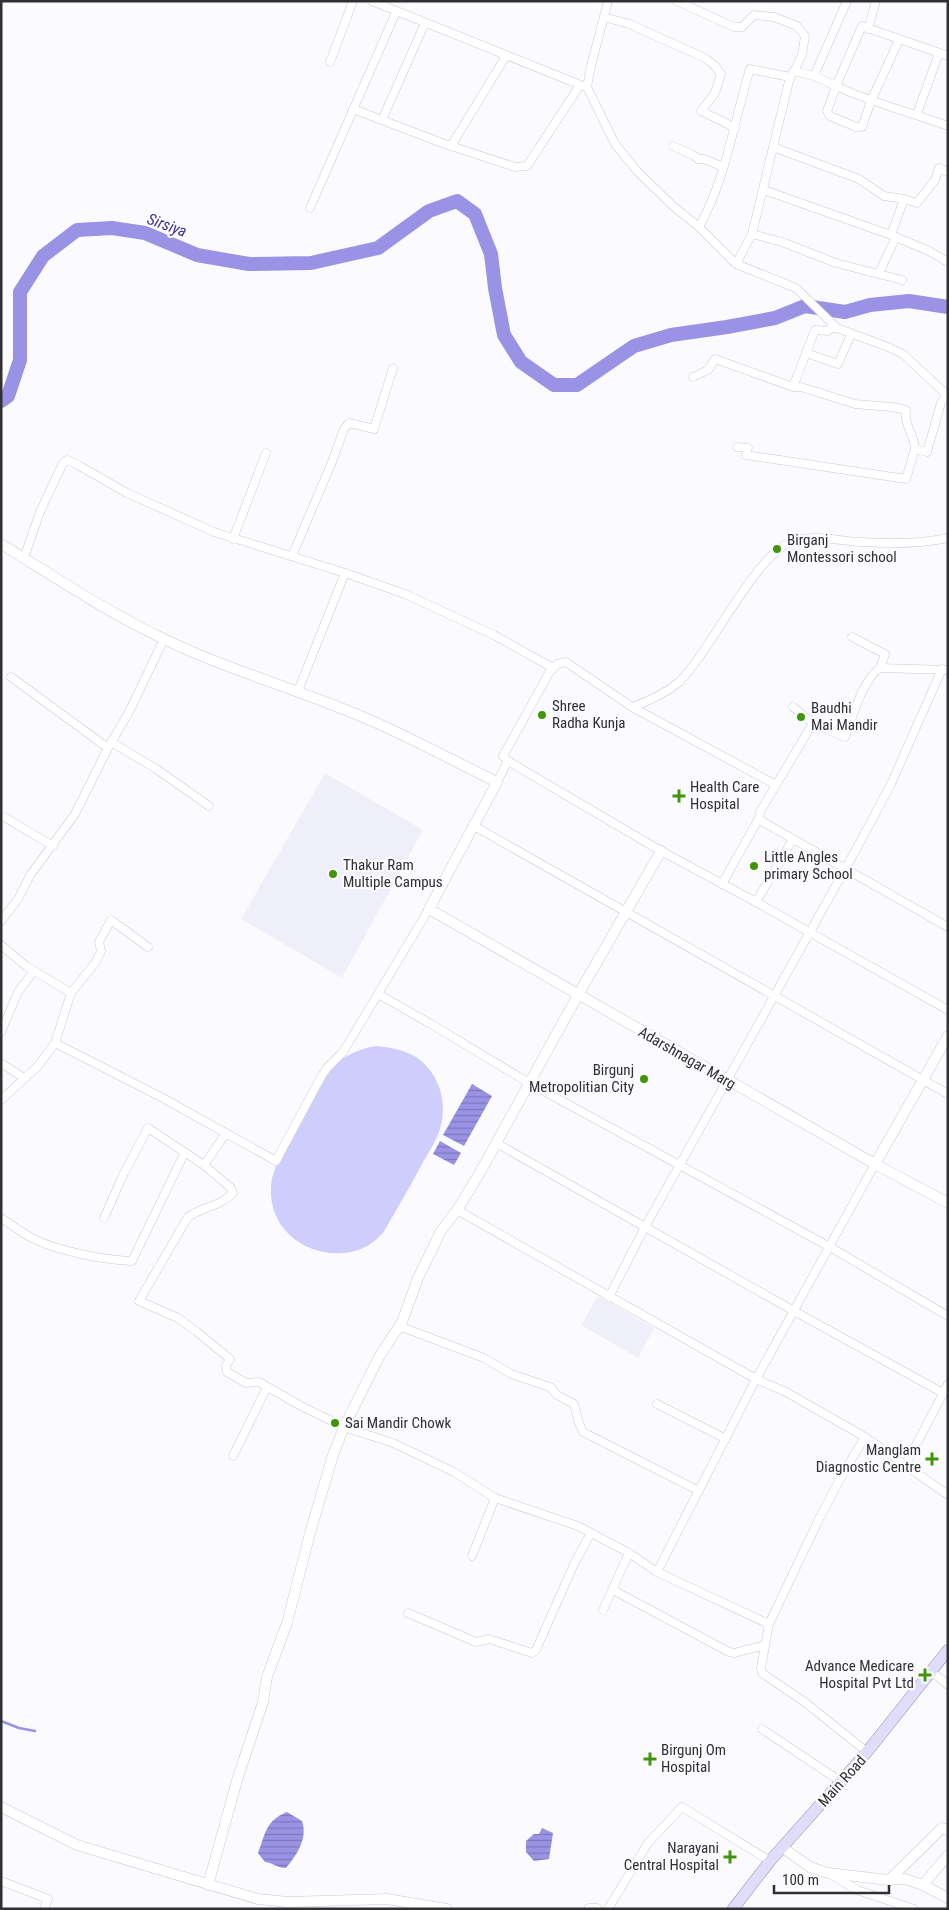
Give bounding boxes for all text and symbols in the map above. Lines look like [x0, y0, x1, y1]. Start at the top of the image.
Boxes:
water label: Sirsiya [145, 209, 189, 241]
place label: Birganj Montessori school [787, 531, 897, 566]
marker: Birganj Montessori school [771, 543, 783, 555]
place label: Shree Radha Kunja [552, 697, 626, 732]
place label: Baudhi Mai Mandir [811, 699, 878, 734]
marker: Shree Radha Kunja [536, 709, 548, 721]
marker: Baudhi Mai Mandir [795, 711, 807, 723]
place label: Health Care Hospital [690, 778, 759, 813]
marker: Health Care Hospital [672, 789, 686, 803]
place label: Little Angles primary School [764, 848, 853, 883]
place label: Thakur Ram Multiple Campus [343, 856, 443, 891]
marker: Little Angles primary School [748, 860, 760, 872]
marker: Thakur Ram Multiple Campus [327, 868, 339, 880]
street label: Adarshnagar Marg [635, 1023, 739, 1093]
place label: Birgunj Metropolitian City [529, 1061, 634, 1096]
marker: Birgunj Metropolitian City [638, 1073, 650, 1085]
place label: Sai Mandir Chowk [345, 1414, 452, 1432]
marker: Sai Mandir Chowk [329, 1417, 341, 1429]
place label: Manglam Diagnostic Centre [816, 1441, 921, 1476]
marker: Manglam Diagnostic Centre [925, 1452, 939, 1466]
place label: Advance Medicare Hospital Pvt Ltd [805, 1657, 914, 1692]
marker: Advance Medicare Hospital Pvt Ltd [918, 1668, 932, 1682]
place label: Birgunj Om Hospital [661, 1741, 726, 1776]
marker: Birgunj Om Hospital [643, 1752, 657, 1766]
street label: Main Road [814, 1752, 870, 1810]
place label: Narayani Central Hospital [624, 1839, 719, 1874]
marker: Narayani Central Hospital [723, 1850, 737, 1864]
scale bar [774, 1862, 889, 1894]
text: 100 m [782, 1871, 819, 1889]

